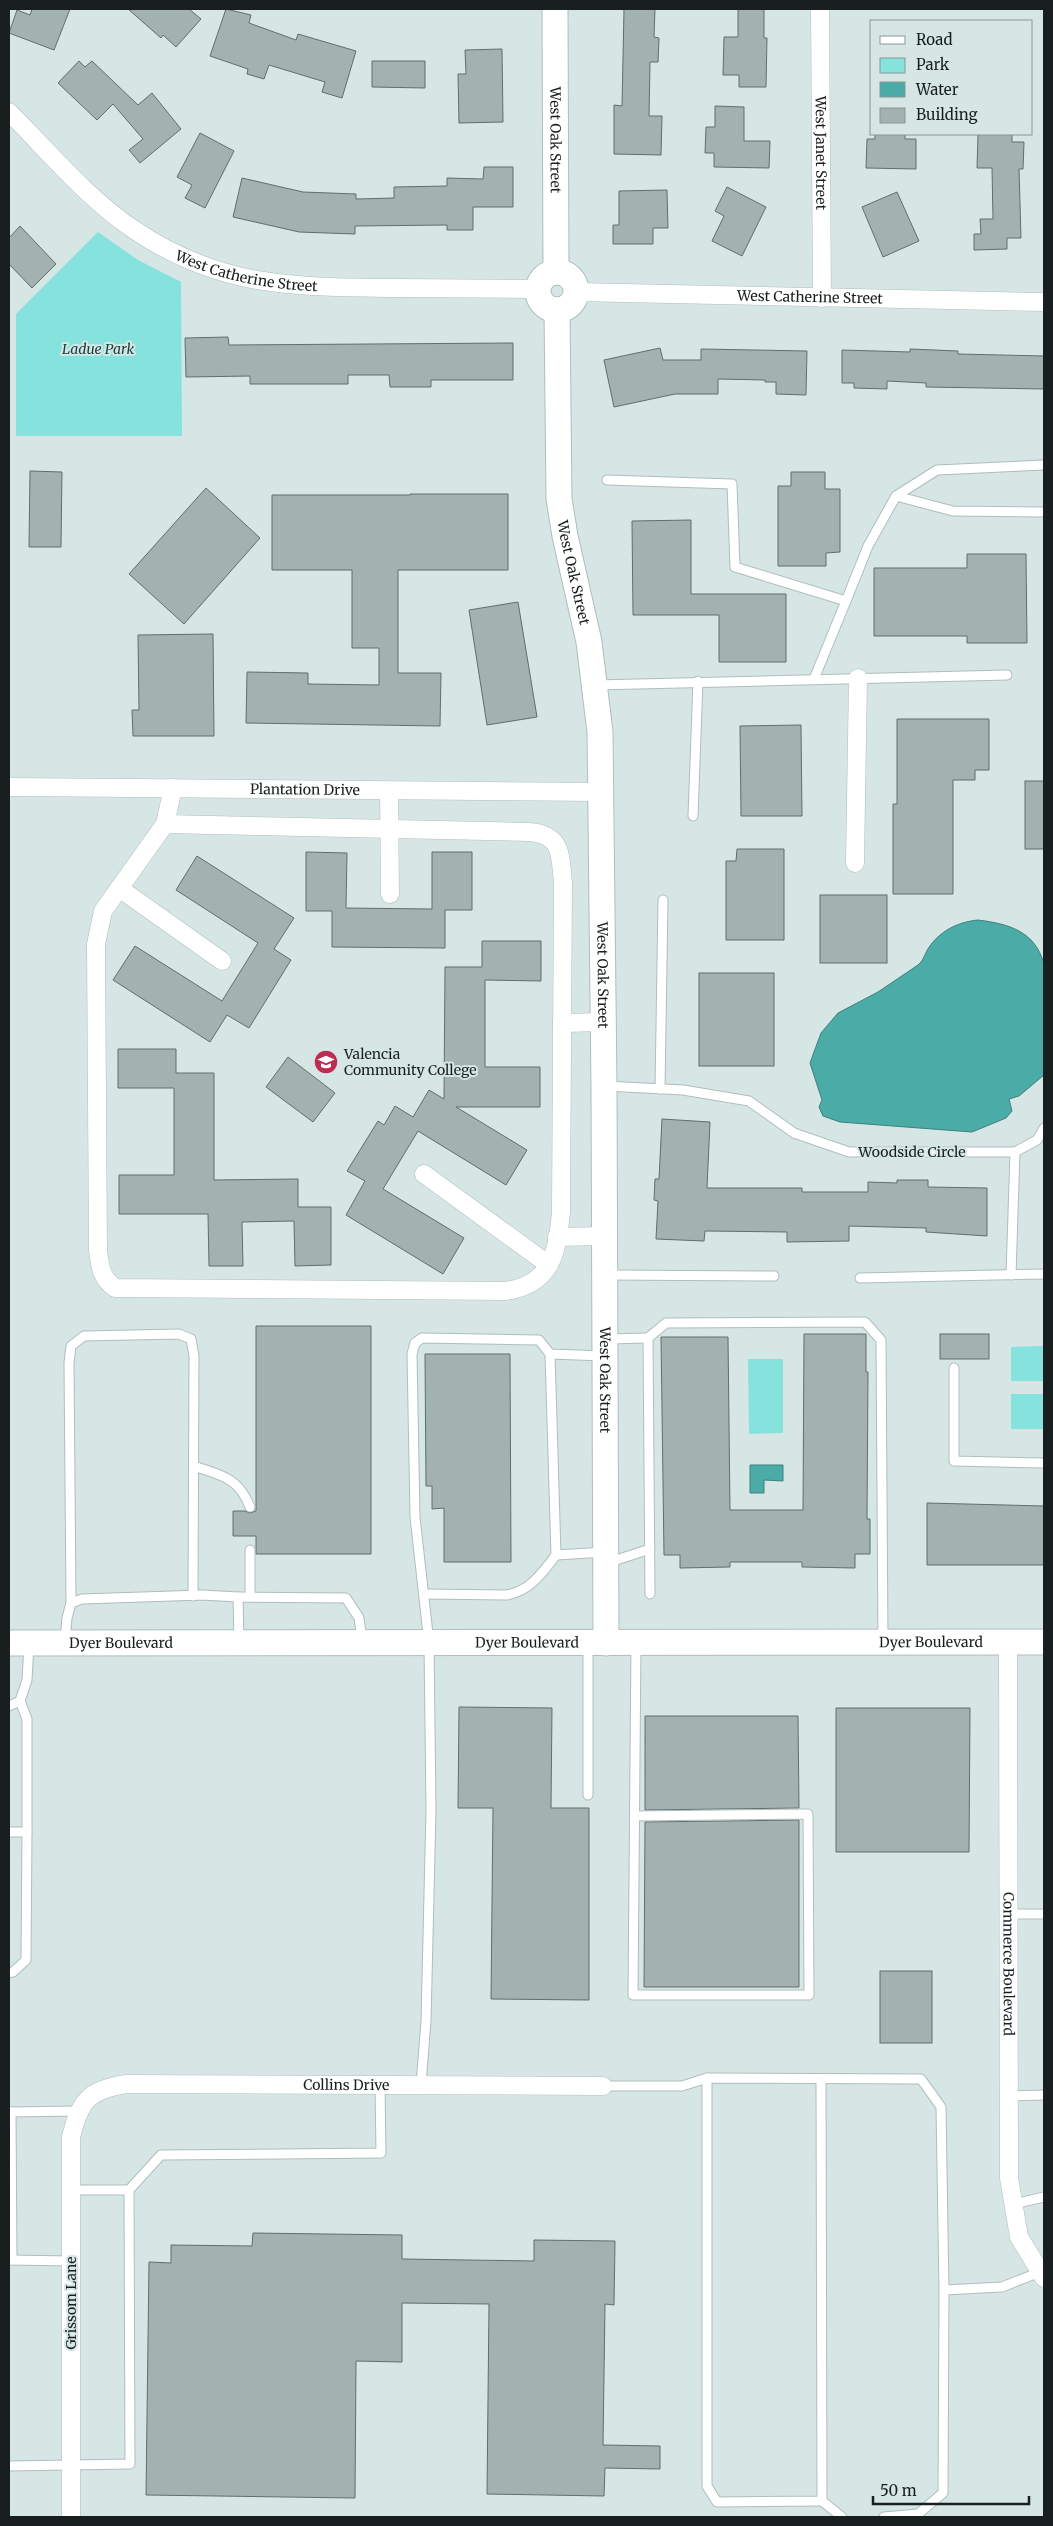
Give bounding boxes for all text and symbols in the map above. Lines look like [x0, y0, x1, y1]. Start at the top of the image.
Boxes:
legend [870, 20, 1033, 135]
text: Road [916, 30, 952, 49]
text: Park [916, 55, 950, 74]
text: Water [915, 80, 959, 99]
street label: West Oak Street [546, 86, 565, 194]
street label: West Janet Street [812, 95, 830, 211]
text: Building [916, 105, 978, 124]
street label: West Catherine Street [172, 246, 319, 295]
street label: West Catherine Street [736, 286, 884, 308]
park label: Ladue Park [62, 340, 134, 358]
street label: West Oak Street [553, 518, 594, 627]
street label: Plantation Drive [250, 780, 360, 799]
street label: West Oak Street [593, 921, 612, 1029]
place label: Valencia Community College [343, 1045, 477, 1079]
school or university icon: Valencia Community College [313, 1049, 339, 1075]
street label: Woodside Circle [857, 1143, 966, 1161]
street label: West Oak Street [596, 1326, 614, 1434]
street label: Dyer Boulevard [475, 1633, 579, 1652]
street label: Dyer Boulevard [879, 1633, 983, 1651]
street label: Dyer Boulevard [69, 1634, 173, 1652]
street label: Commerce Boulevard [999, 1892, 1018, 2037]
street label: Collins Drive [303, 2076, 389, 2094]
street label: Grissom Lane [62, 2256, 80, 2350]
scale bar [873, 2474, 1029, 2506]
text: 50 m [880, 2481, 917, 2500]

